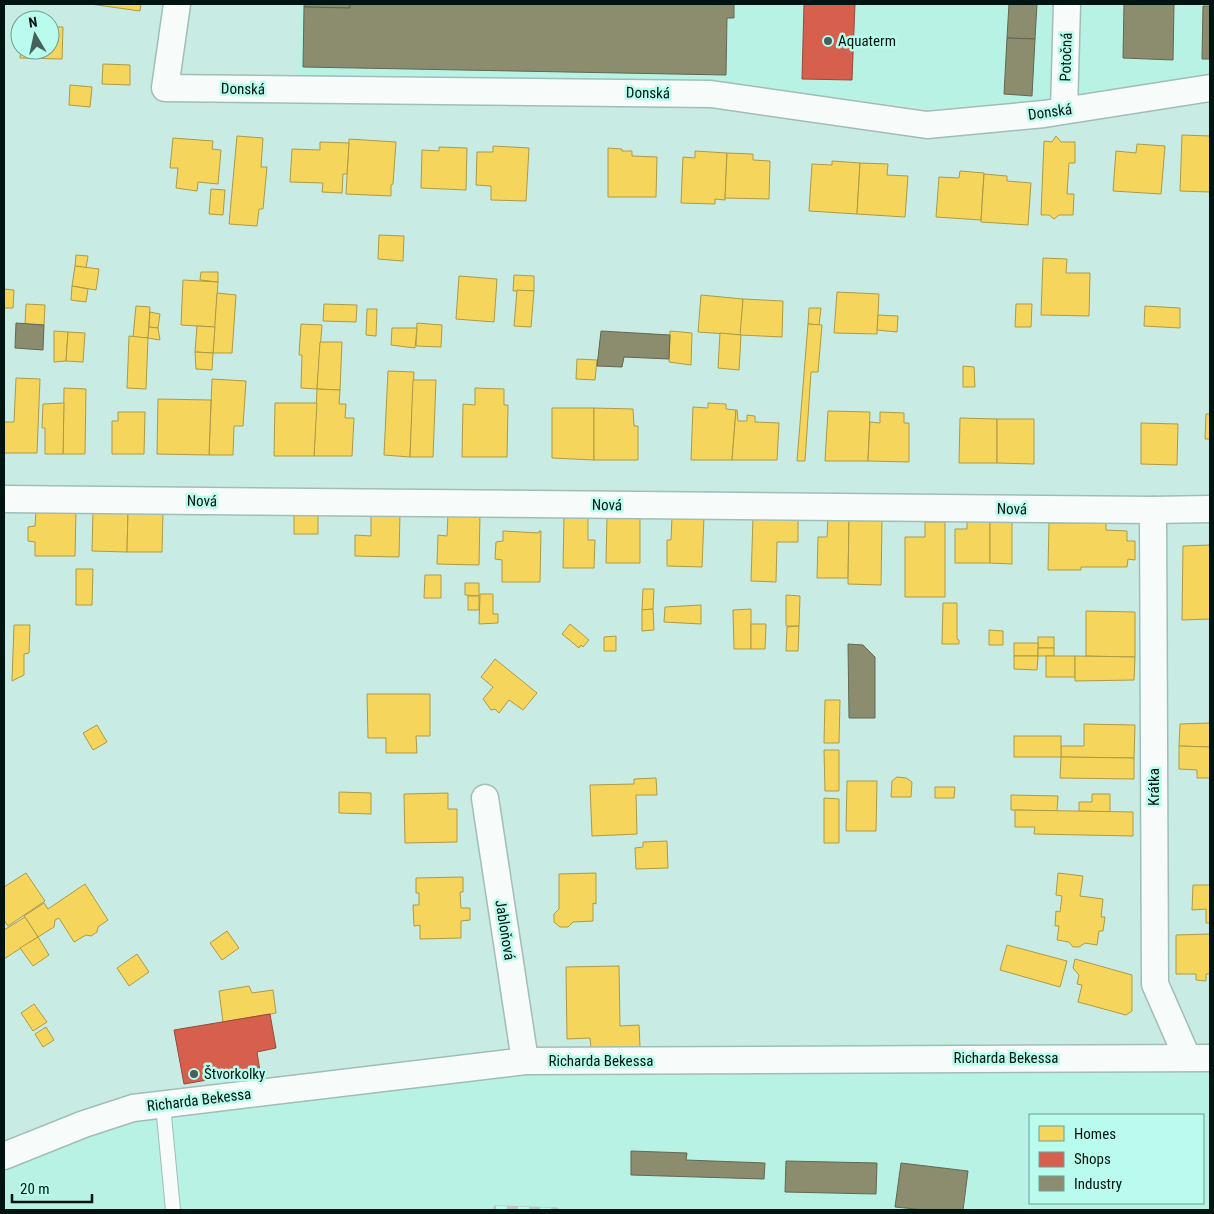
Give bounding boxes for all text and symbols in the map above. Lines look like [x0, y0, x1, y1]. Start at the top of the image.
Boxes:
north arrow [10, 10, 60, 60]
text: N [27, 14, 38, 31]
place label: Aquaterm [838, 32, 896, 50]
street label: Potočná [1056, 32, 1076, 82]
marker: Aquaterm [822, 35, 834, 47]
street label: Donská [221, 80, 265, 98]
street label: Donská [626, 84, 670, 102]
street label: Donská [1027, 100, 1073, 124]
street label: Nová [187, 492, 217, 510]
street label: Nová [592, 496, 622, 514]
street label: Nová [997, 500, 1027, 518]
street label: Krátka [1145, 768, 1163, 806]
street label: Jabloňová [491, 898, 519, 962]
street label: Richarda Bekessa [954, 1049, 1059, 1067]
street label: Richarda Bekessa [549, 1052, 654, 1070]
place label: Štvorkolky [204, 1065, 265, 1083]
marker: Štvorkolky [188, 1068, 200, 1080]
street label: Richarda Bekessa [146, 1085, 252, 1115]
legend [1029, 1114, 1204, 1204]
text: Homes [1074, 1125, 1116, 1143]
text: Shops [1074, 1150, 1111, 1168]
scale bar [12, 1172, 92, 1204]
text: Industry [1074, 1175, 1122, 1193]
text: 20 m [20, 1180, 50, 1198]

